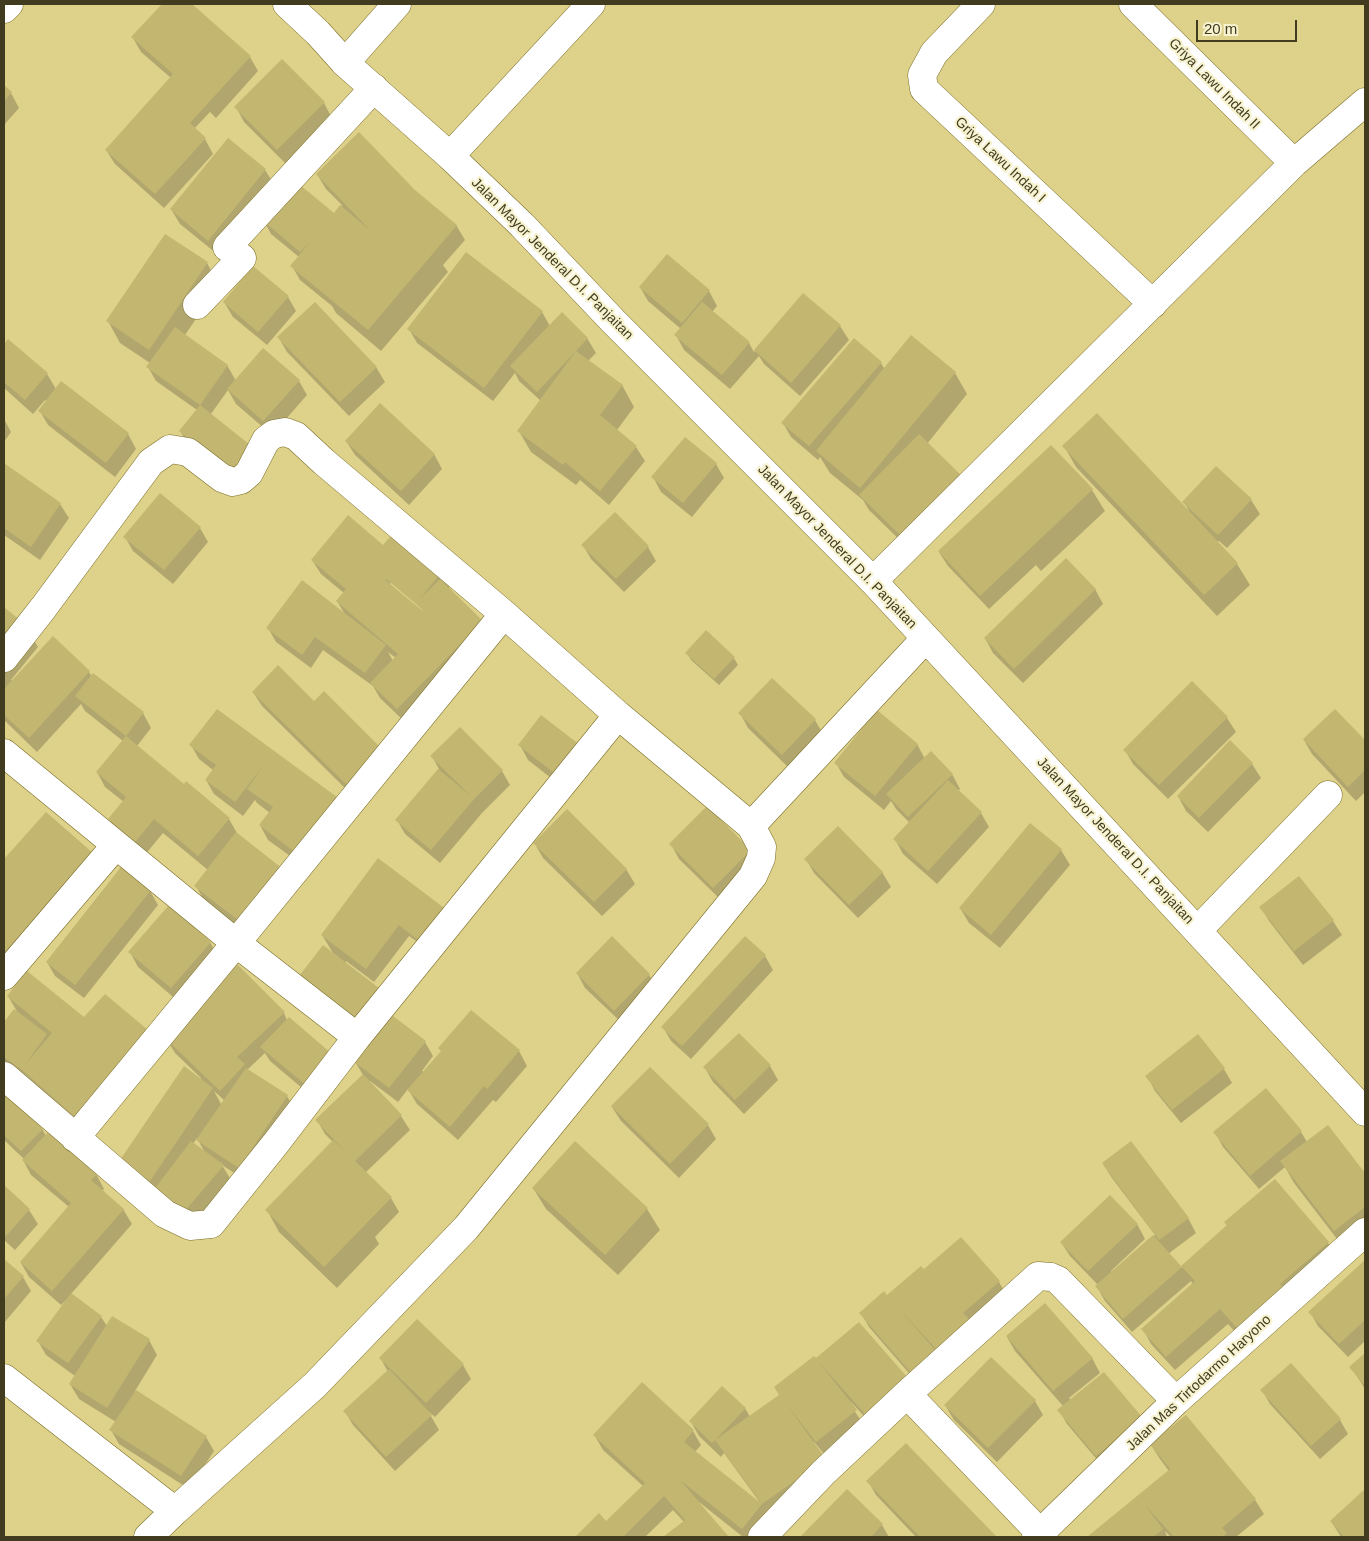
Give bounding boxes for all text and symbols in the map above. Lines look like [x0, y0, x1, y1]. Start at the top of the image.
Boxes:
scale bar [1199, 10, 1300, 42]
text: 20 m [1204, 20, 1237, 37]
street label: Griya Lawu Indah II [1165, 35, 1263, 133]
street label: Griya Lawu Indah I [951, 114, 1049, 206]
street label: Jalan Mayor Jenderal D.I. Panjaitan [468, 175, 636, 343]
street label: Jalan Mayor Jenderal D.I. Panjaitan [754, 461, 920, 633]
street label: Jalan Mayor Jenderal D.I. Panjaitan [1033, 754, 1197, 928]
street label: Jalan Mas Tirtodarmo Haryono [1123, 1311, 1275, 1455]

